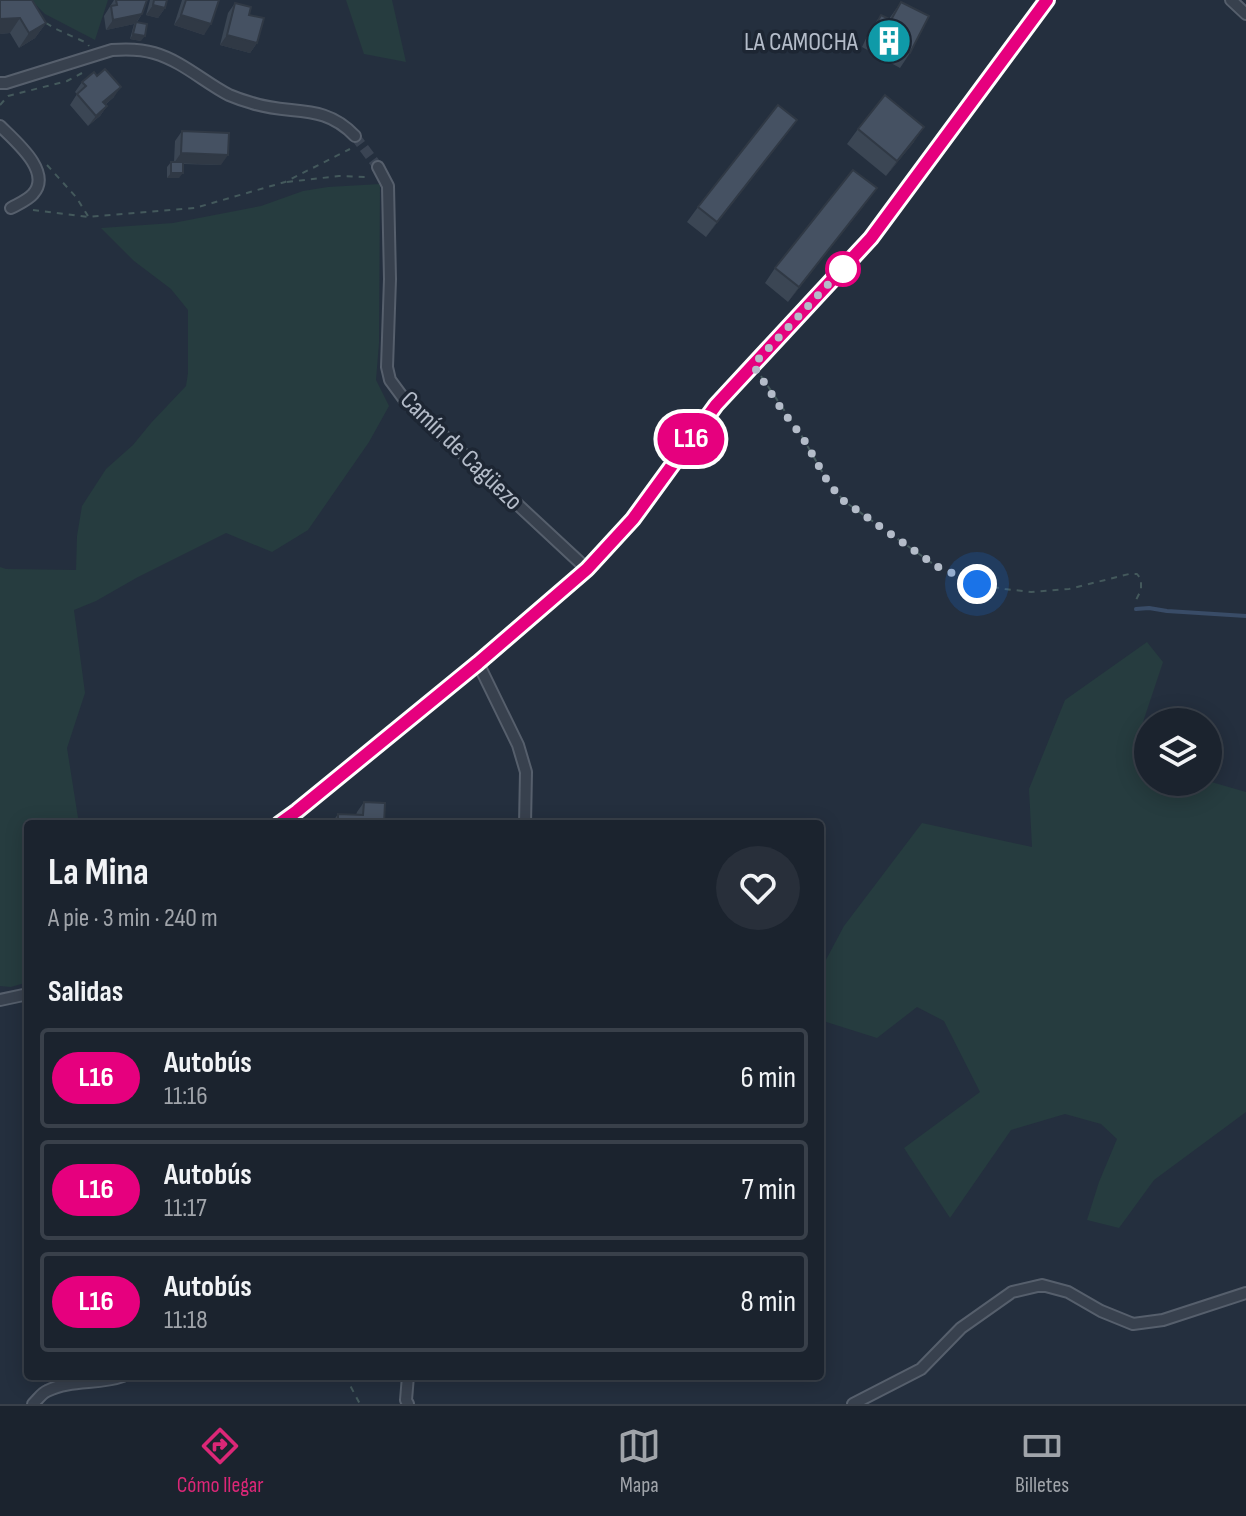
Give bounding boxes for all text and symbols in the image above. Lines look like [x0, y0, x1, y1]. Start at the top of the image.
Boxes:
building icon: LA CAMOCHA [865, 17, 913, 65]
place label: LA CAMOCHA [744, 27, 859, 58]
unlabelled marker [826, 252, 860, 286]
street label: Camín de Cagüezo [393, 385, 529, 517]
line badge: L16 [645, 413, 737, 465]
text: L16 [673, 422, 709, 455]
your location [957, 564, 997, 604]
map controls [1134, 708, 1222, 796]
button: layers [1134, 708, 1222, 796]
button: heart [716, 846, 800, 930]
text: La Mina [48, 850, 149, 895]
text: A pie · 3 min · 240 m [48, 903, 218, 934]
text: Salidas [48, 974, 123, 1010]
text: Autobús [164, 1045, 252, 1081]
text: 6 min [740, 1060, 796, 1096]
text: L16 [78, 1061, 114, 1094]
text: 11:16 [164, 1081, 208, 1112]
text: Autobús [164, 1157, 252, 1193]
text: 7 min [742, 1172, 796, 1208]
text: L16 [78, 1173, 114, 1206]
text: 11:17 [164, 1193, 207, 1224]
text: Autobús [164, 1269, 252, 1305]
text: 8 min [740, 1284, 796, 1320]
text: L16 [78, 1285, 114, 1318]
text: 11:18 [164, 1305, 208, 1336]
tab: Cómo llegar [177, 1424, 264, 1499]
tab: Mapa [617, 1424, 661, 1499]
tab: Billetes [1015, 1424, 1069, 1499]

